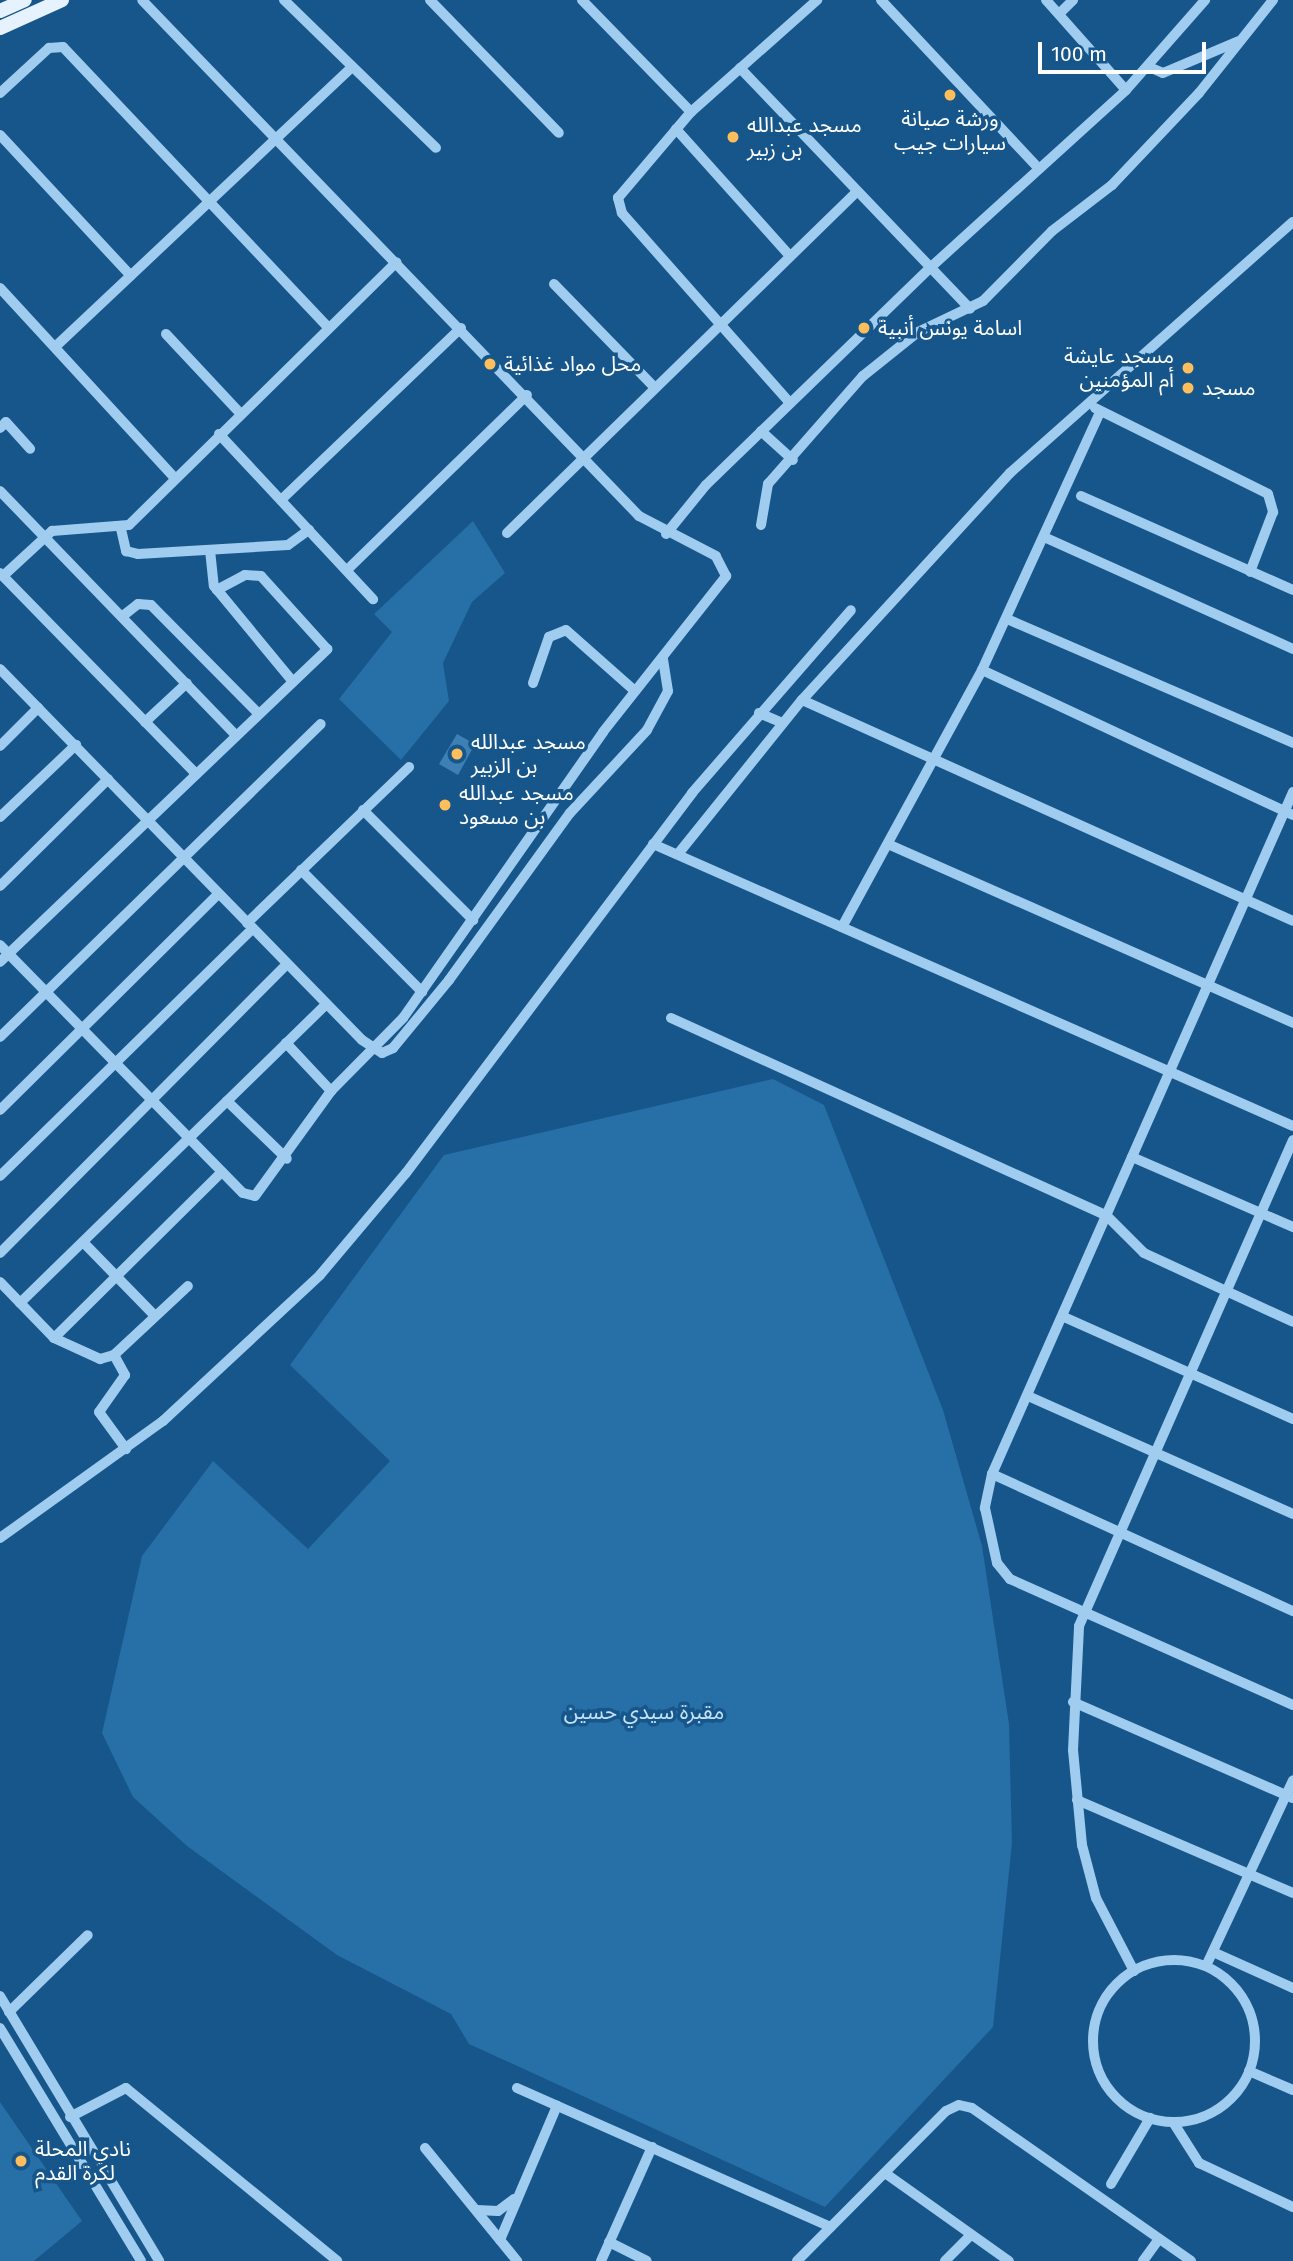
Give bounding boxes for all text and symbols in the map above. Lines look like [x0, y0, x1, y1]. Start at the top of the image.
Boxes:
scale bar [1041, 28, 1209, 72]
text: 100 m [1051, 41, 1107, 67]
marker: ورشة صيانة سيارات جيب [942, 87, 958, 103]
place label: ورشة صيانة سيارات جيب [894, 106, 1006, 156]
place label: مسجد عبدالله بن زبير [747, 112, 862, 162]
marker: مسجد عبدالله بن زبير [725, 129, 741, 145]
place label: اسامة يونس أنبية [878, 315, 1022, 341]
marker: اسامة يونس أنبية [856, 320, 872, 336]
place label: مسجد عايشة أم المؤمنين [1064, 343, 1174, 393]
place label: محل مواد غذائية [504, 351, 641, 377]
marker: محل مواد غذائية [482, 356, 498, 372]
marker: مسجد عايشة أم المؤمنين [1180, 360, 1196, 376]
place label: مسجد [1202, 375, 1255, 401]
marker: مسجد [1180, 380, 1196, 396]
place label: مسجد عبدالله بن الزبير [471, 729, 586, 779]
marker: مسجد عبدالله بن الزبير [449, 746, 465, 762]
place label: مسجد عبدالله بن مسعود [459, 780, 574, 830]
marker: مسجد عبدالله بن مسعود [437, 797, 453, 813]
park label: مقبرة سيدي حسين [564, 1699, 724, 1725]
place label: نادي المحلة لكرة القدم [35, 2136, 131, 2186]
marker: نادي المحلة لكرة القدم [13, 2153, 29, 2169]

